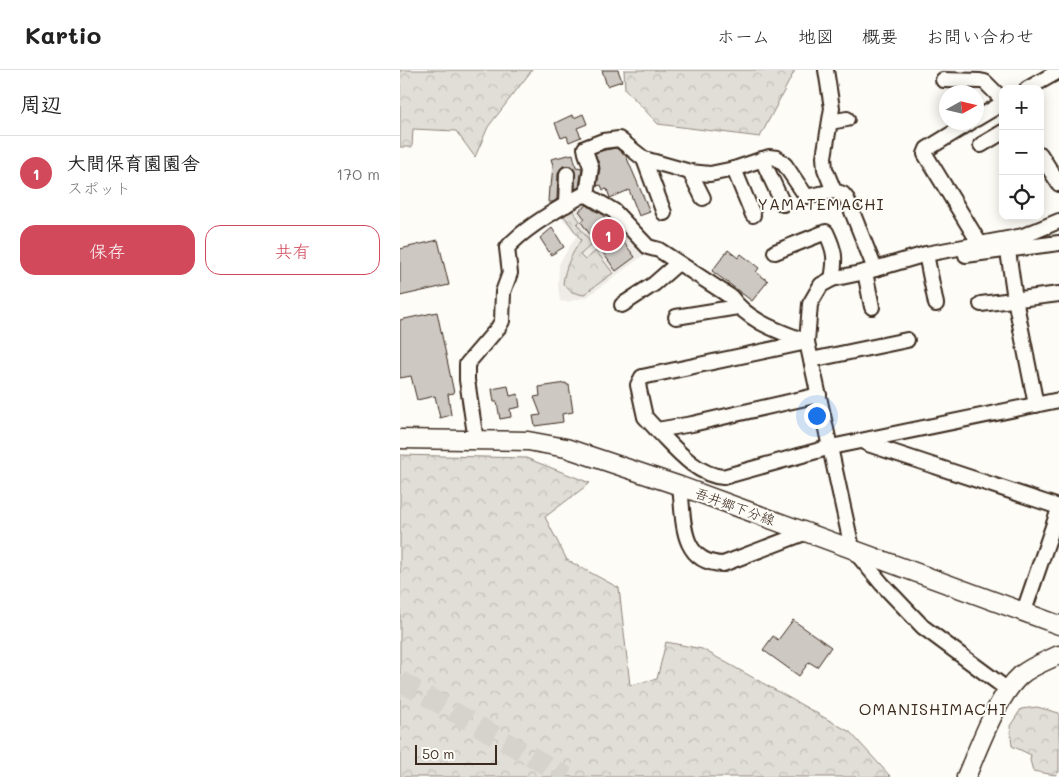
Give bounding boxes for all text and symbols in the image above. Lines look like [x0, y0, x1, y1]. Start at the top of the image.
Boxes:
text: Kartio [25, 19, 101, 50]
text: ホーム [717, 24, 770, 48]
text: 地図 [798, 24, 834, 48]
text: 概要 [862, 24, 898, 48]
text: お問い合わせ [926, 24, 1034, 48]
north arrow [939, 85, 984, 130]
map controls [999, 85, 1044, 220]
button: + [999, 85, 1044, 130]
text: 周辺 [20, 90, 62, 117]
button: − [999, 130, 1044, 175]
text: 大間保育園園舎 [67, 150, 200, 175]
text: 1 [32, 163, 40, 184]
text: 170 m [336, 163, 380, 184]
button: locate [999, 175, 1044, 220]
text: スポット [67, 177, 131, 198]
district label: YAMATEMACHI [757, 193, 885, 214]
pin: 1 [592, 216, 624, 254]
button: 保存 [20, 225, 195, 275]
button: 共有 [205, 225, 380, 275]
your location [804, 403, 830, 429]
street label: 吾井郷下分線 [692, 483, 778, 529]
district label: OMANISHIMACHI [859, 698, 1007, 719]
scale bar [415, 742, 498, 765]
text: 50 m [422, 744, 454, 763]

